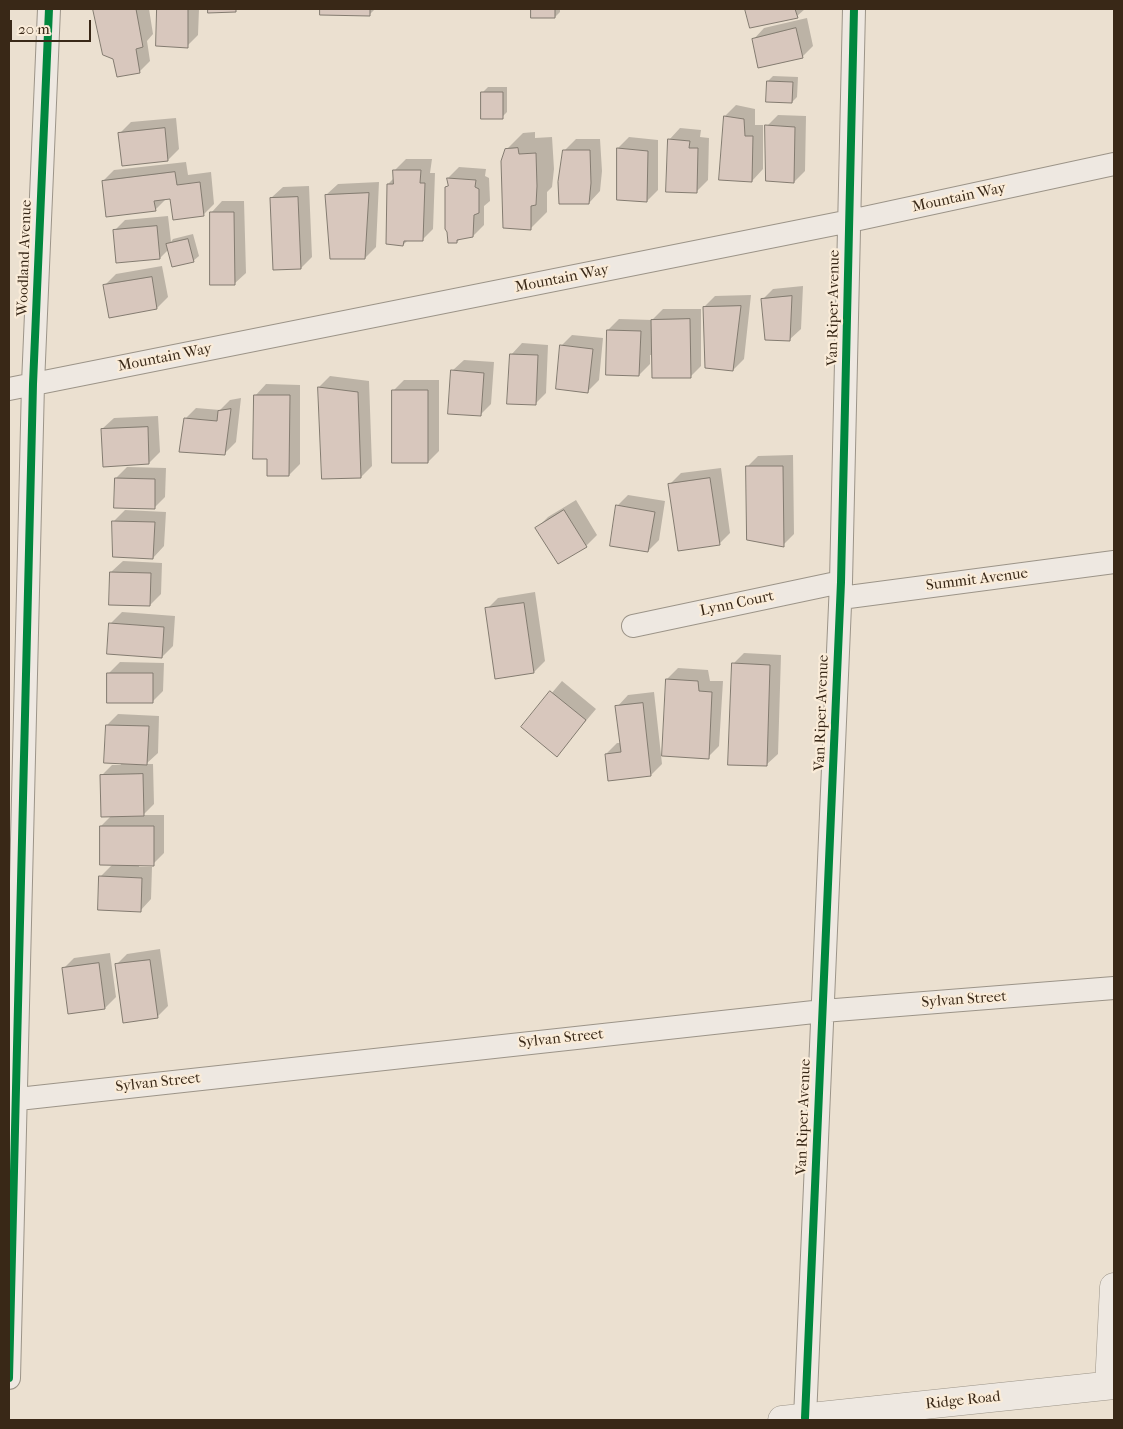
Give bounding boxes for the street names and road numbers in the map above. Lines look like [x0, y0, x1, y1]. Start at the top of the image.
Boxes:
street label: Mountain Way [911, 179, 1007, 217]
street label: Woodland Avenue [14, 199, 36, 317]
street label: Van Riper Avenue [824, 250, 844, 366]
street label: Mountain Way [514, 261, 610, 297]
street label: Mountain Way [117, 340, 213, 376]
street label: Summit Avenue [925, 565, 1029, 595]
street label: Lynn Court [698, 587, 776, 621]
street label: Van Riper Avenue [811, 654, 833, 772]
street label: Sylvan Street [921, 988, 1007, 1012]
street label: Sylvan Street [518, 1026, 604, 1052]
street label: Van Riper Avenue [793, 1058, 815, 1176]
street label: Sylvan Street [115, 1070, 201, 1096]
street label: Ridge Road [925, 1388, 1001, 1414]

